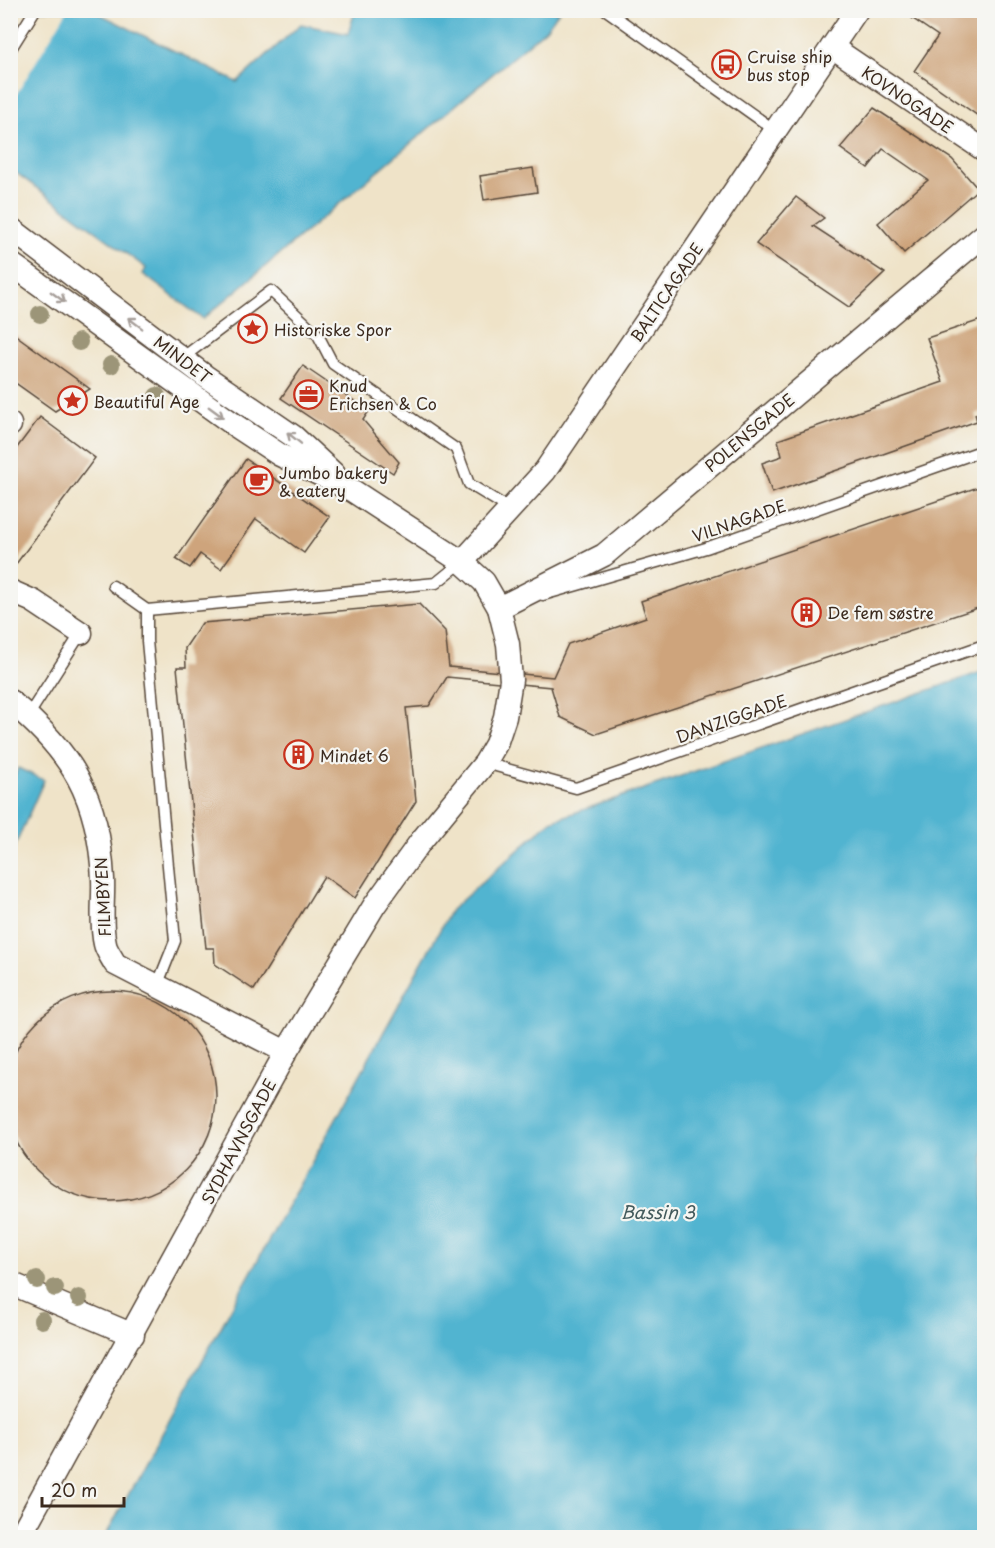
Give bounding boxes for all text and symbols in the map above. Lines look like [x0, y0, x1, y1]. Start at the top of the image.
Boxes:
place label: Cruise ship bus stop [747, 44, 832, 86]
bus stop icon: Cruise ship bus stop [710, 49, 742, 81]
street label: KOVNOGADE [857, 59, 959, 139]
street label: BALTICAGADE [624, 238, 708, 346]
one-way arrow [49, 291, 65, 303]
place icon: Historiske Spor [237, 313, 269, 345]
one-way arrow [128, 316, 144, 329]
place label: Historiske Spor [274, 317, 392, 341]
street label: MINDET [149, 329, 217, 389]
place label: Knud Erichsen & Co [329, 373, 437, 415]
office icon: Knud Erichsen & Co [292, 378, 324, 410]
place icon: Beautiful Age [56, 385, 88, 417]
street label: POLENSGADE [699, 387, 799, 477]
place label: Beautiful Age [93, 389, 200, 413]
one-way arrow [207, 405, 223, 418]
one-way arrow [286, 431, 302, 444]
place label: Jumbo bakery & eatery [279, 460, 388, 502]
cafe icon: Jumbo bakery & eatery [242, 465, 274, 497]
street label: VILNAGADE [689, 493, 789, 547]
building icon: De fem søstre [790, 596, 822, 628]
place label: De fem søstre [827, 600, 934, 624]
street label: DANZIGGADE [672, 688, 790, 748]
building icon: Mindet 6 [283, 739, 315, 771]
place label: Mindet 6 [320, 743, 389, 767]
street label: FILMBYEN [88, 857, 116, 937]
street label: SYDHAVNSGADE [195, 1074, 281, 1208]
water label: Bassin 3 [621, 1198, 696, 1225]
scale bar [42, 1470, 124, 1508]
text: 20 m [51, 1476, 97, 1503]

